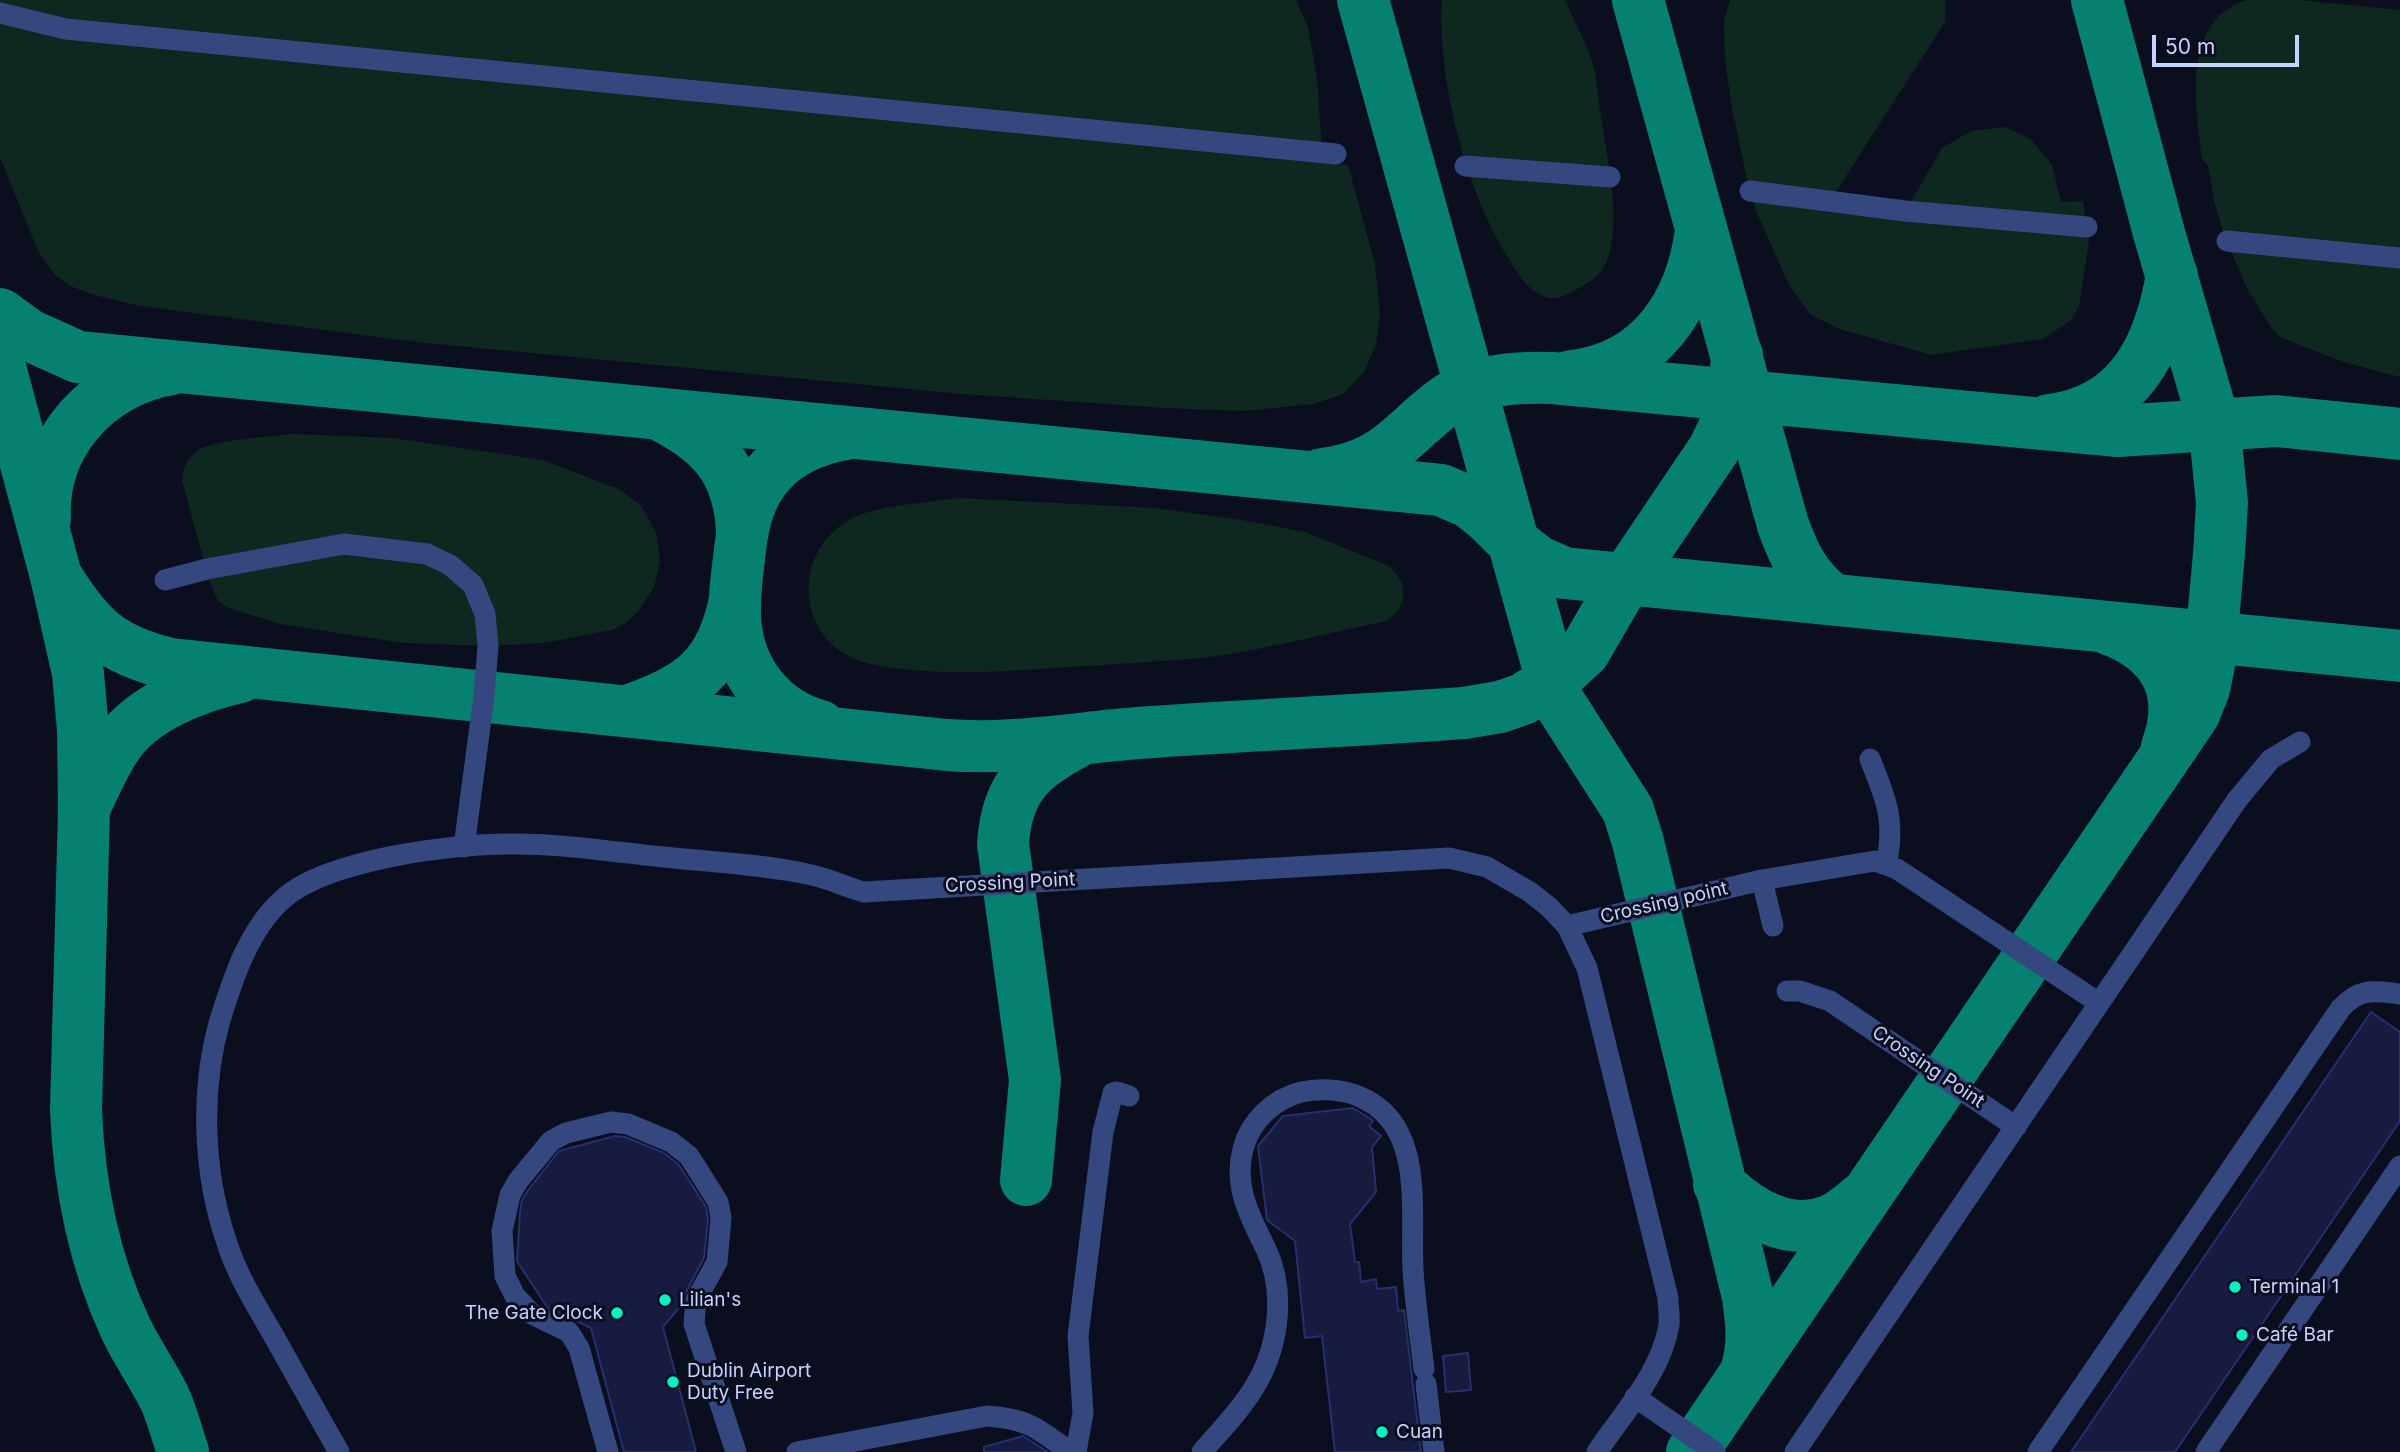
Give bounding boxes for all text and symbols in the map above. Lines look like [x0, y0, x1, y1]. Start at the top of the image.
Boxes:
scale bar [2155, 21, 2302, 65]
text: 50 m [2165, 34, 2215, 59]
street label: Crossing Point [944, 868, 1076, 898]
street label: Crossing point [1598, 877, 1730, 929]
street label: Crossing Point [1868, 1021, 1988, 1113]
place label: Terminal 1 [2249, 1276, 2339, 1298]
marker: Terminal 1 [2227, 1279, 2243, 1295]
place label: Lilian's [679, 1289, 741, 1311]
marker: Lilian's [657, 1292, 673, 1308]
place label: The Gate Clock [465, 1302, 603, 1324]
marker: The Gate Clock [609, 1305, 625, 1321]
place label: Café Bar [2256, 1324, 2334, 1346]
marker: Café Bar [2234, 1327, 2250, 1343]
place label: Dublin Airport Duty Free [687, 1360, 811, 1404]
marker: Dublin Airport Duty Free [665, 1374, 681, 1390]
place label: Cuan [1396, 1421, 1443, 1443]
marker: Cuan [1374, 1424, 1390, 1440]

